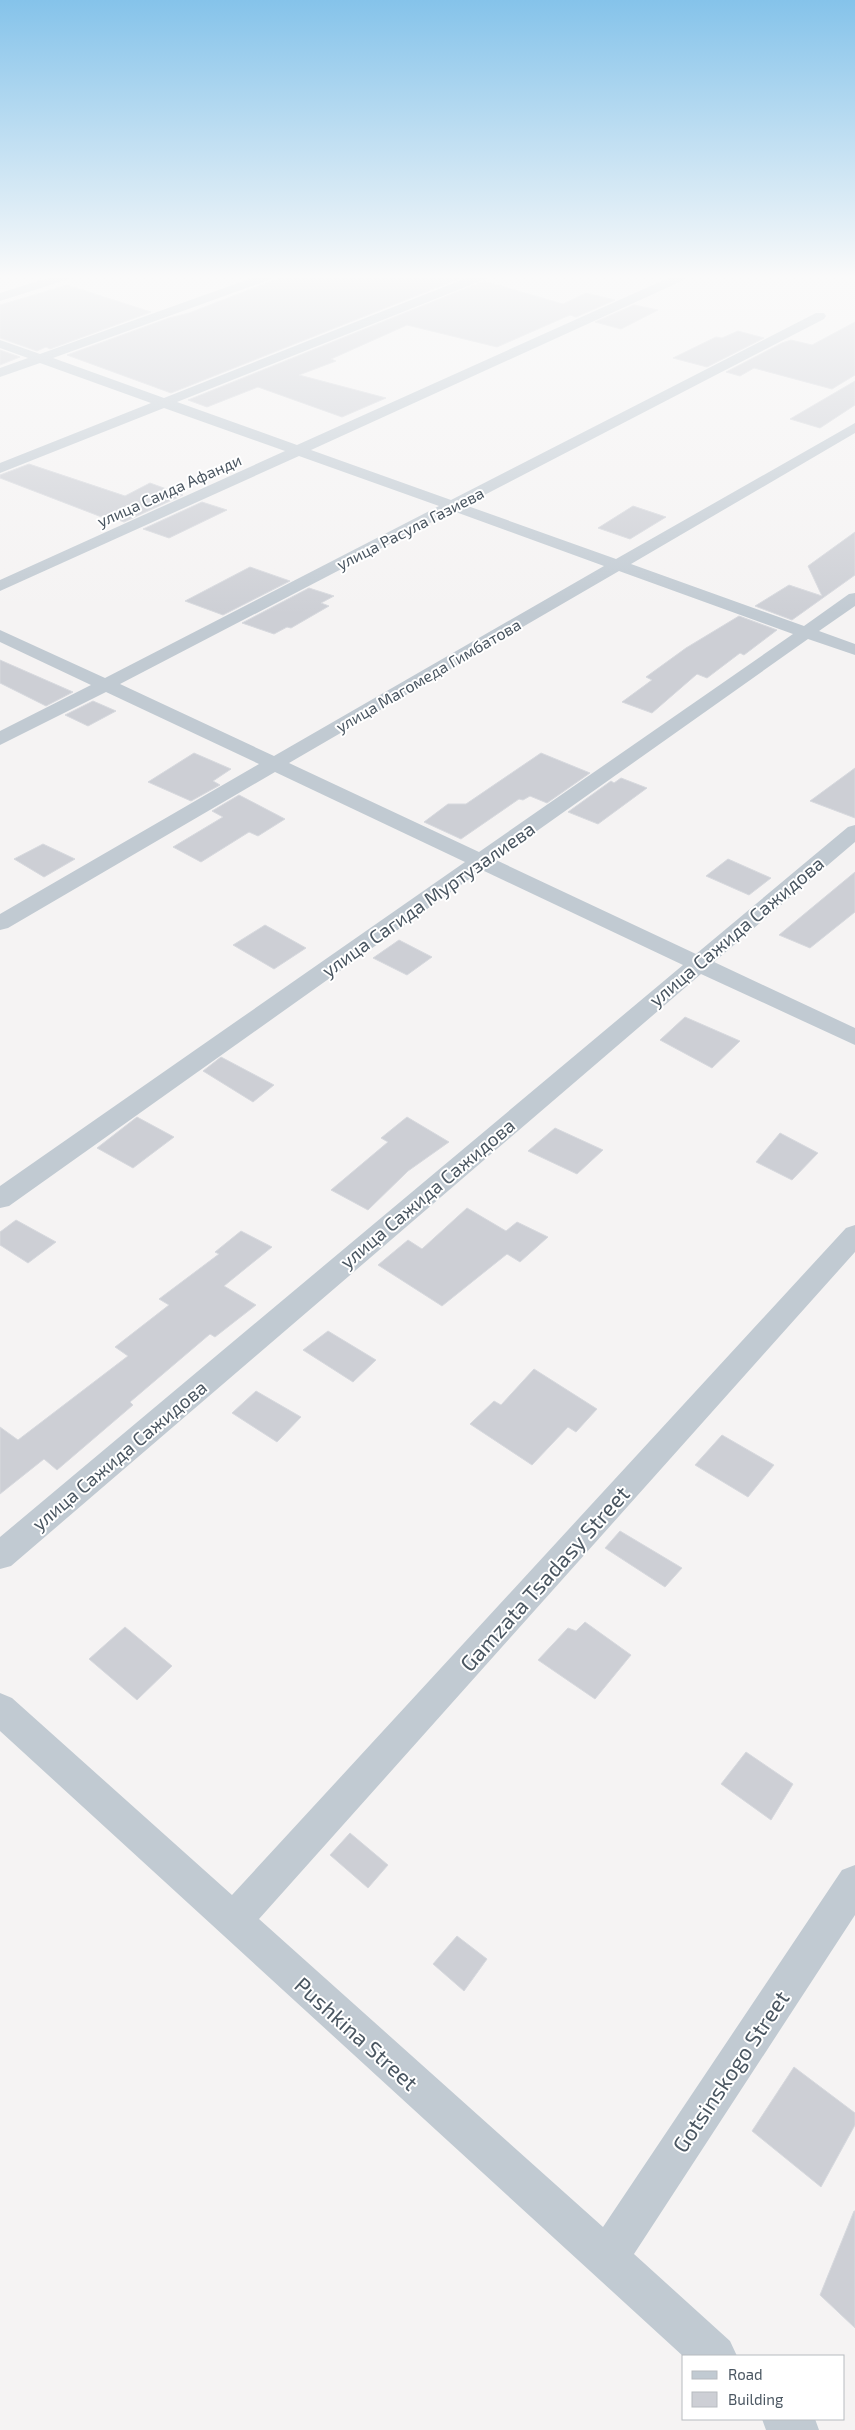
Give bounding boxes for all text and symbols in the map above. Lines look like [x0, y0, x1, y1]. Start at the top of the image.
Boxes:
street label: улица Саида Афанди [94, 450, 244, 531]
street label: улица Расула Газиева [333, 483, 487, 574]
street label: улица Магомеда Гимбатова [332, 614, 524, 737]
street label: улица Сагида Муртузалиева [317, 817, 539, 982]
street label: улица Сажида Сажидова [644, 851, 829, 1012]
street label: улица Сажида Сажидова [335, 1113, 520, 1274]
street label: улица Сажида Сажидова [27, 1375, 212, 1536]
street label: Gamzata Tsadasy Street [454, 1480, 634, 1676]
street label: Pushkina Street [290, 1971, 424, 2095]
street label: Gotsinskogo Street [666, 1985, 794, 2157]
legend [682, 2355, 845, 2420]
text: Road [728, 2365, 763, 2383]
text: Building [728, 2390, 784, 2408]

